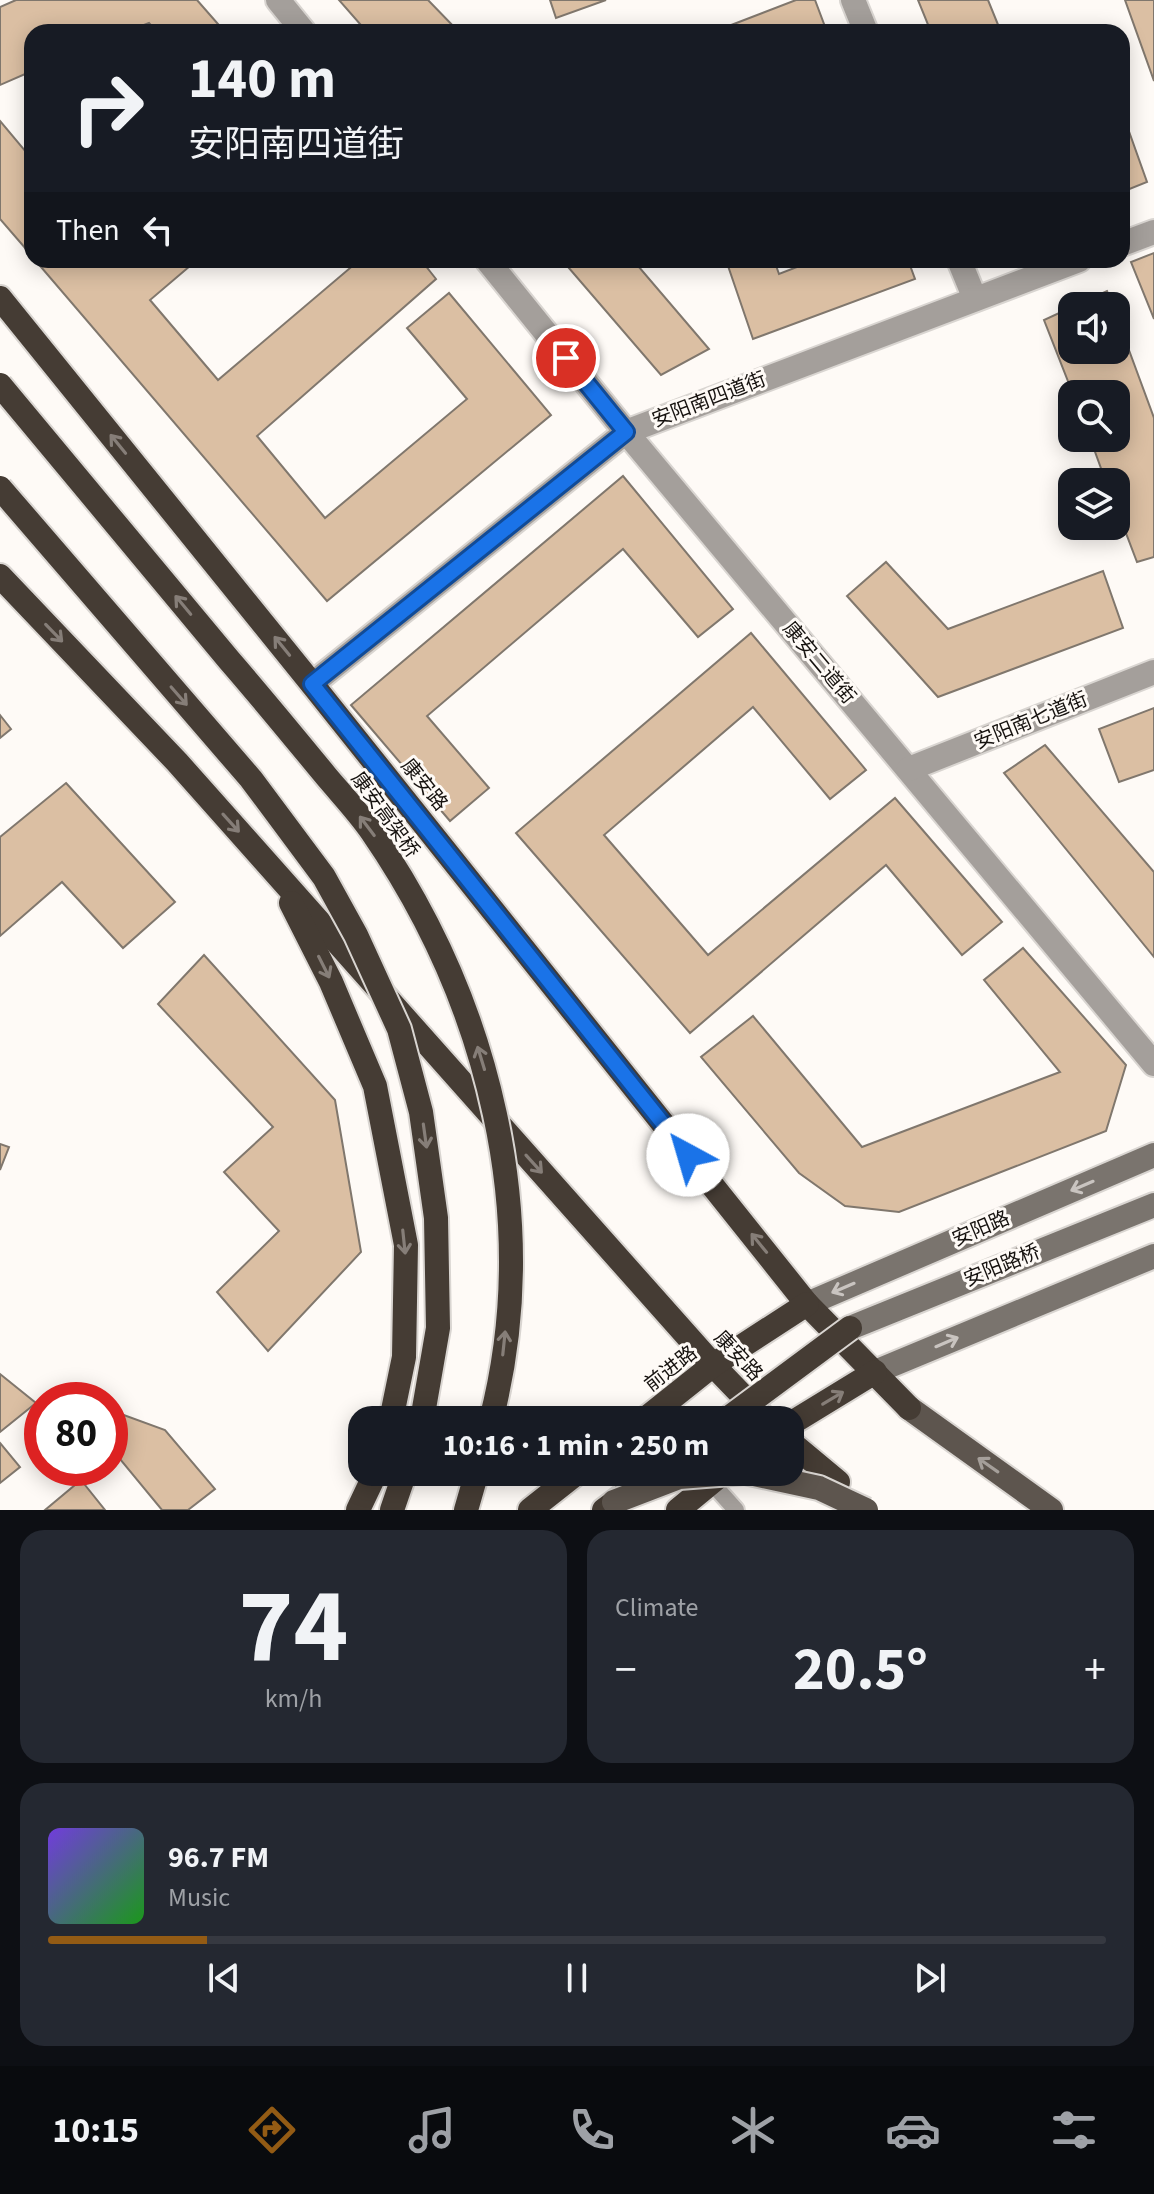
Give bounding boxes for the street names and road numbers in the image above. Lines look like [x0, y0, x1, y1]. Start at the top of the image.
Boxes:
street label: 安阳南四道街 [648, 365, 770, 435]
street label: 康安二道街 [776, 616, 862, 710]
street label: 安阳南七道街 [970, 686, 1092, 756]
street label: 康安路 [394, 753, 454, 817]
street label: 康安高架桥 [344, 766, 426, 864]
street label: 安阳路 [948, 1204, 1014, 1254]
street label: 安阳路桥 [960, 1238, 1044, 1294]
street label: 康安路 [707, 1325, 769, 1387]
street label: 前进路 [639, 1339, 703, 1399]

